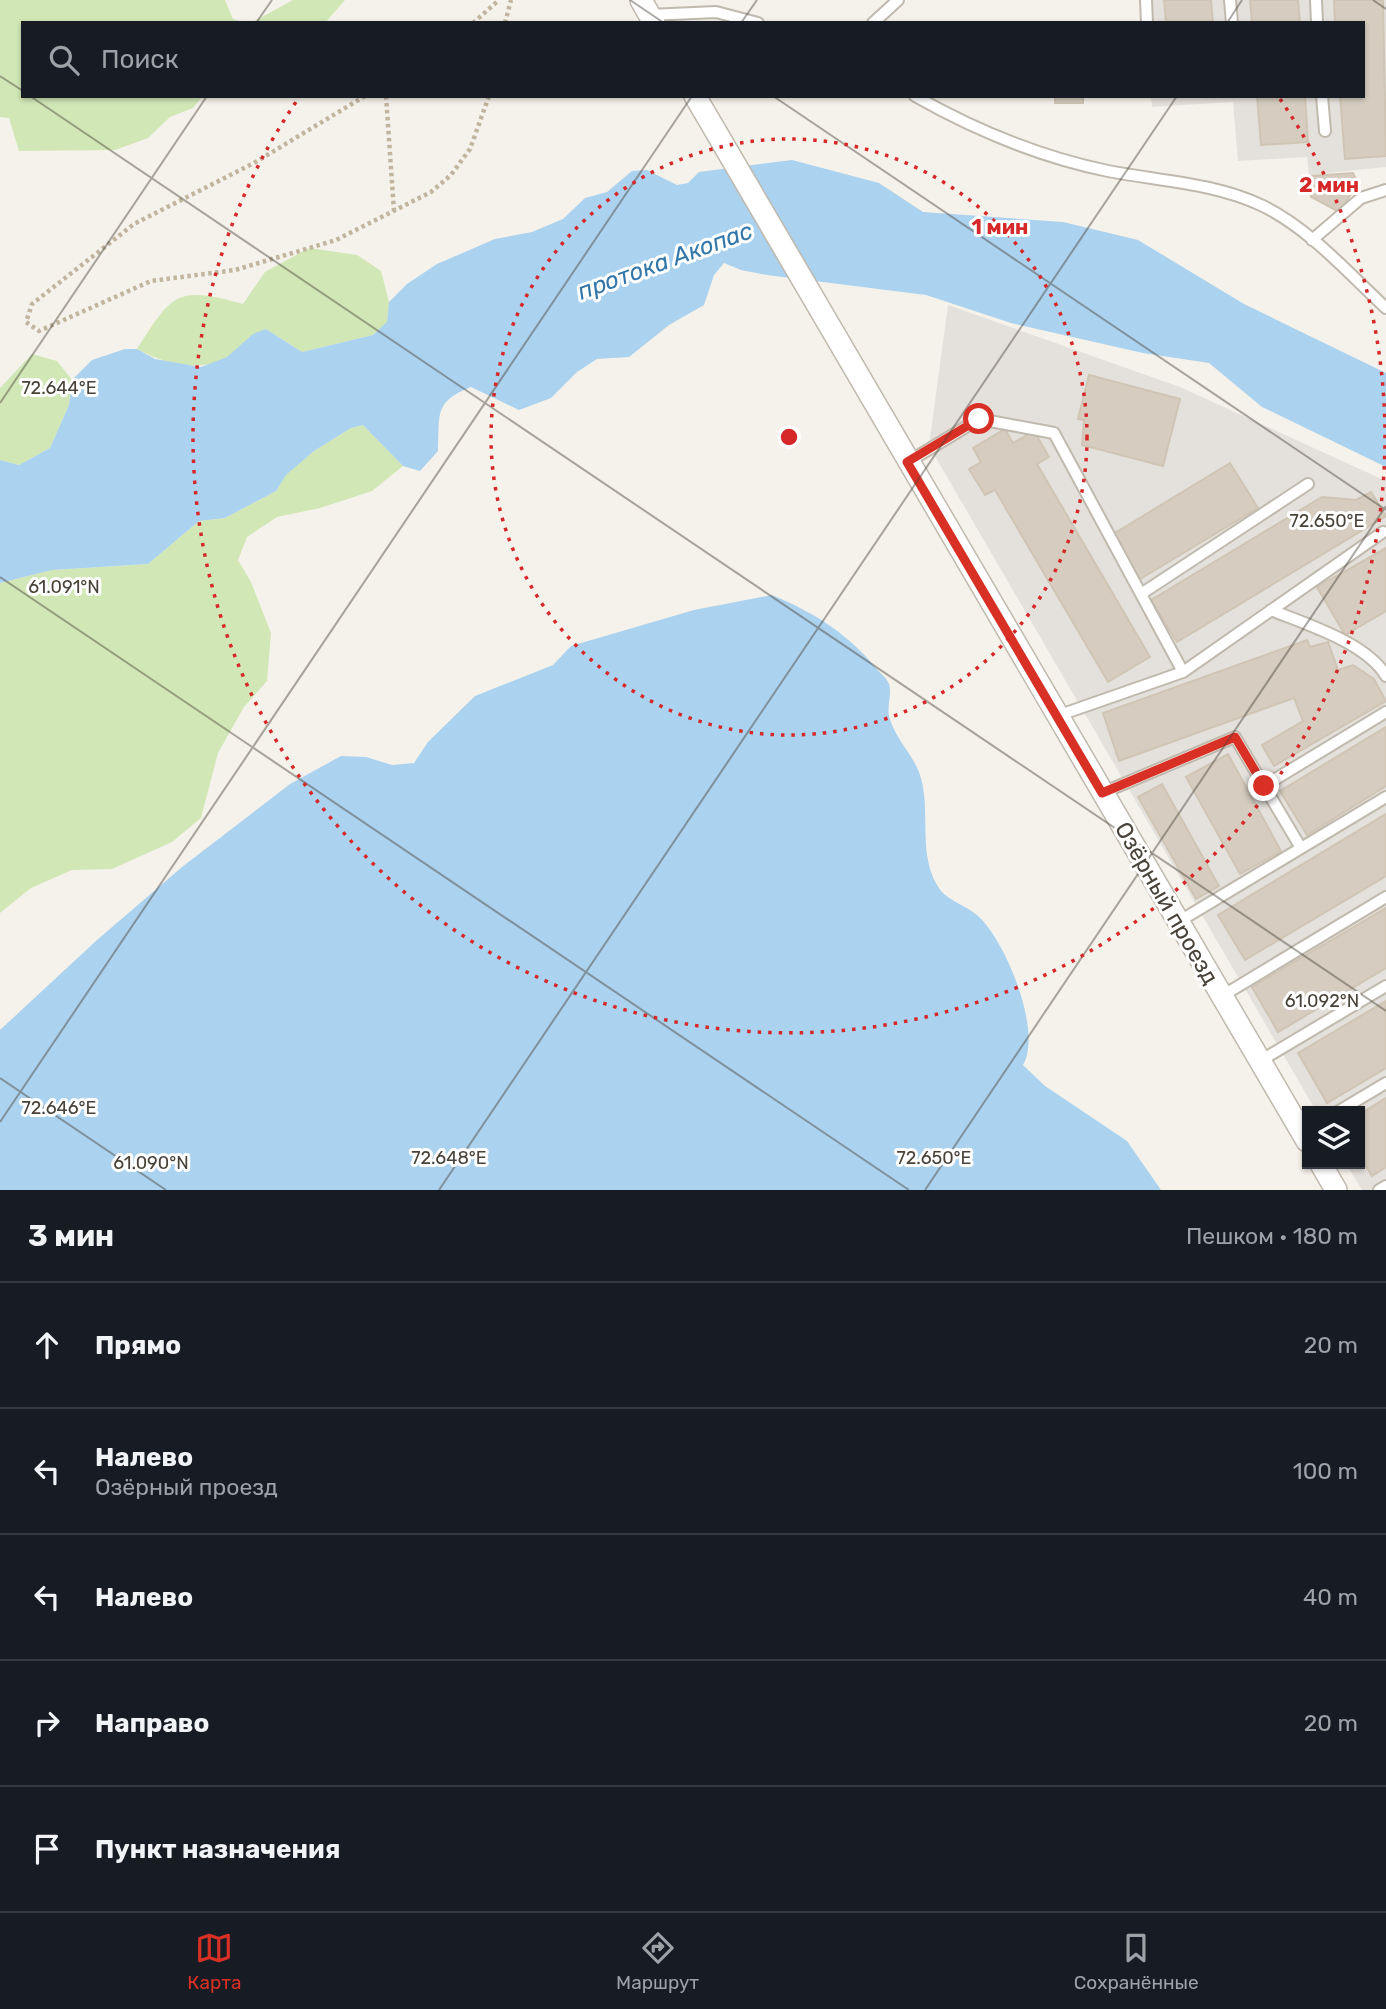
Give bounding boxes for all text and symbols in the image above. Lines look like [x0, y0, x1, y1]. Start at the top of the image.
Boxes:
search box [21, 21, 1365, 98]
icon: search [45, 41, 83, 79]
text: Поиск [101, 44, 179, 75]
text: 2 мин [1299, 172, 1359, 197]
text: 1 мин [972, 214, 1028, 239]
water label: протока Акопас [574, 216, 756, 306]
text: 72.644°E [21, 377, 97, 399]
route start [963, 403, 994, 434]
centre of rings [777, 425, 801, 449]
text: 72.650°E [1290, 510, 1365, 532]
text: 61.091°N [28, 576, 100, 598]
route end [1248, 770, 1279, 801]
street label: Озёрный проезд [1109, 817, 1225, 989]
text: 61.092°N [1285, 990, 1359, 1012]
text: 72.646°E [22, 1097, 96, 1119]
map controls [1302, 1106, 1365, 1169]
button: layers [1302, 1106, 1365, 1169]
text: 72.648°E [411, 1147, 487, 1169]
text: 72.650°E [897, 1147, 972, 1169]
text: 61.090°N [113, 1152, 189, 1174]
text: 3 мин [28, 1218, 114, 1254]
text: Пешком · 180 m [1186, 1222, 1358, 1250]
icon: ahead [28, 1326, 66, 1364]
text: Прямо [95, 1330, 181, 1361]
text: 20 m [1304, 1331, 1358, 1359]
text: Налево [95, 1442, 193, 1473]
icon: left [28, 1452, 66, 1490]
text: 100 m [1293, 1457, 1358, 1485]
text: Озёрный проезд [95, 1473, 278, 1501]
icon: left [28, 1578, 66, 1616]
text: Налево [95, 1582, 193, 1613]
text: 40 m [1303, 1583, 1358, 1611]
icon: right [28, 1704, 66, 1742]
text: Направо [95, 1708, 209, 1739]
text: 20 m [1304, 1709, 1358, 1737]
icon: arrive [28, 1830, 66, 1868]
text: Пункт назначения [95, 1834, 340, 1865]
tab: Карта [187, 1929, 242, 1994]
tab: Маршрут [616, 1929, 699, 1994]
tab: Сохранённые [1074, 1929, 1199, 1994]

